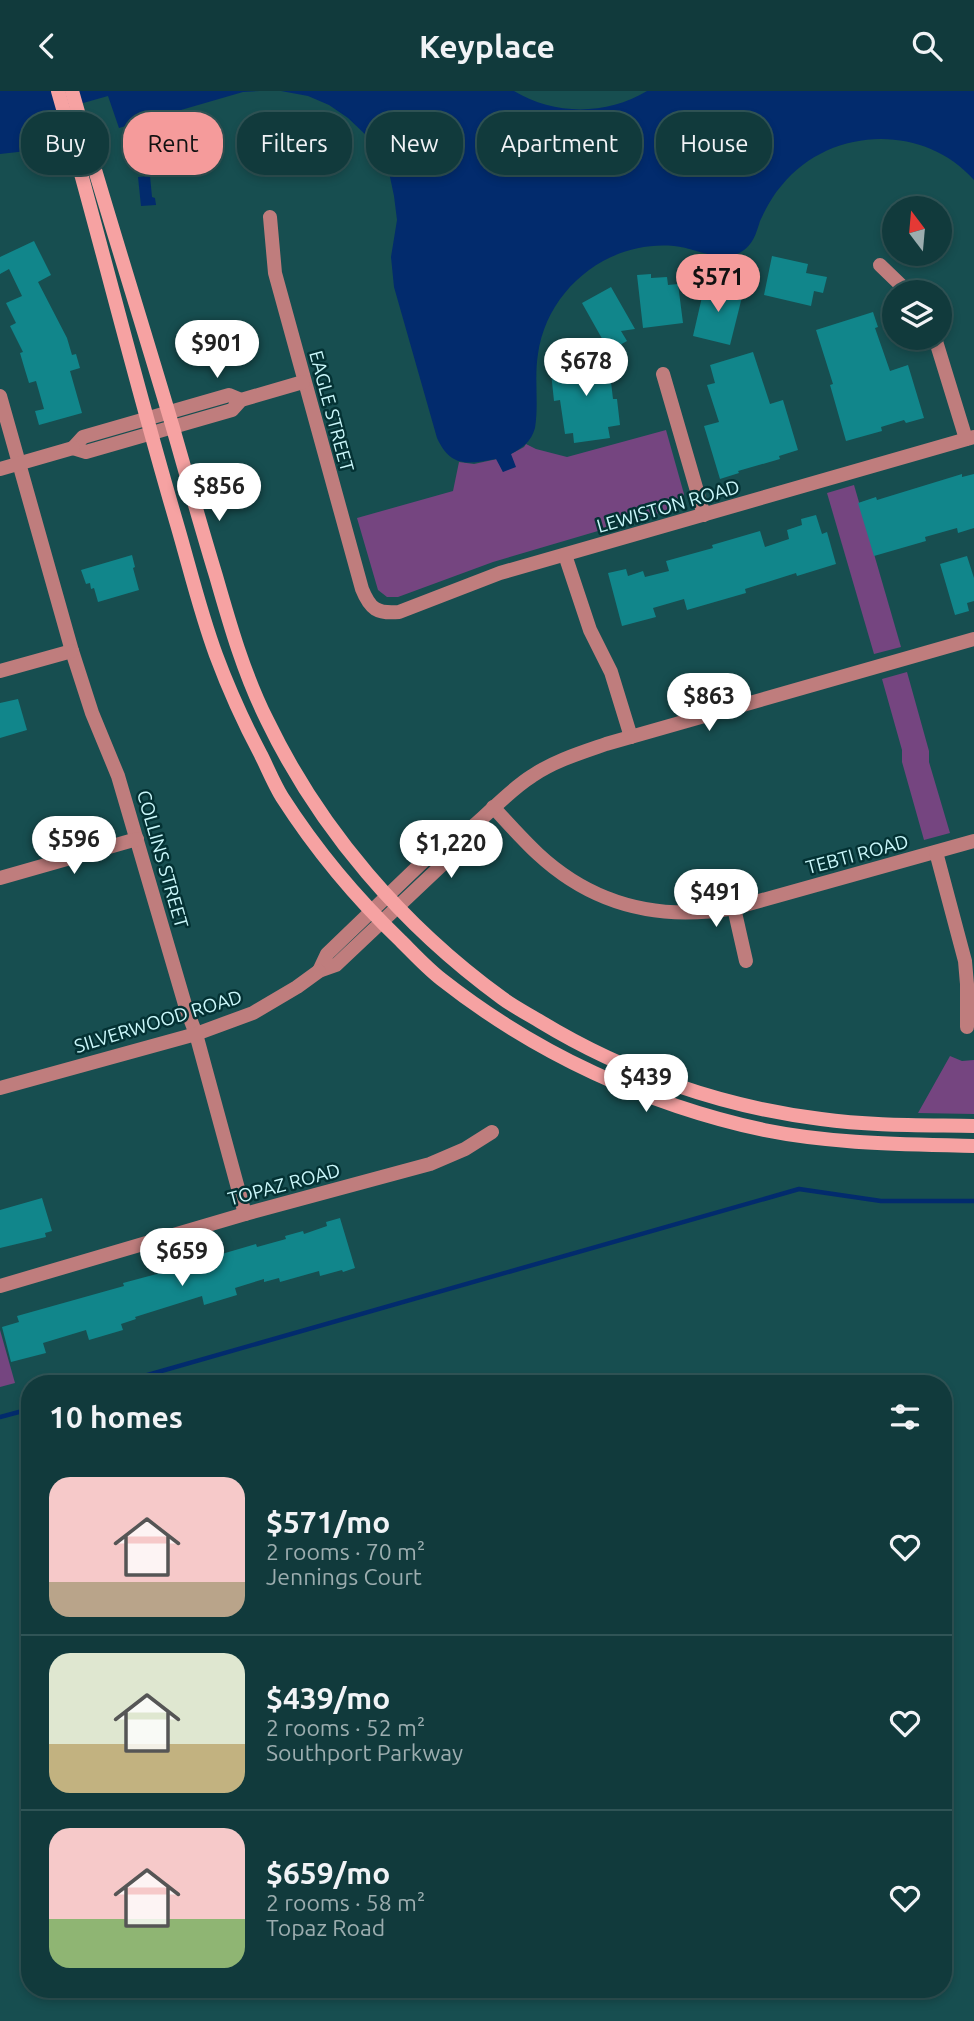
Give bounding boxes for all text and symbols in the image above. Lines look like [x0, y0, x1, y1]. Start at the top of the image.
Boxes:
icon: back [28, 27, 66, 65]
icon: search [908, 27, 946, 65]
text: Keyplace [419, 28, 555, 64]
chip: Buy [21, 112, 109, 175]
chip: Rent [123, 112, 223, 175]
chip: Filters [237, 112, 352, 175]
chip: New [366, 112, 463, 175]
chip: Apartment [477, 112, 642, 175]
chip: House [656, 112, 772, 175]
north arrow [882, 196, 952, 266]
map controls [882, 196, 952, 350]
pin: $571 [677, 255, 759, 314]
text: $571 [692, 264, 744, 289]
button: layers [882, 280, 952, 350]
pin: $901 [176, 321, 258, 380]
text: $901 [191, 330, 243, 355]
pin: $678 [545, 338, 627, 398]
street label: EAGLE STREET [305, 348, 359, 474]
text: $678 [560, 348, 612, 373]
pin: $856 [178, 463, 260, 523]
text: $856 [193, 473, 245, 498]
street label: LEWISTON ROAD [594, 475, 742, 537]
pin: $863 [668, 673, 750, 733]
text: $863 [683, 683, 735, 708]
street label: COLLINS STREET [133, 787, 193, 931]
pin: $596 [33, 817, 115, 876]
pin: $1,220 [394, 821, 508, 880]
text: $596 [48, 826, 100, 851]
text: $1,220 [416, 830, 486, 855]
street label: TEBTI ROAD [803, 830, 911, 878]
pin: $491 [675, 869, 757, 929]
text: $491 [690, 879, 742, 904]
street label: SILVERWOOD ROAD [71, 985, 245, 1057]
pin: $439 [605, 1055, 687, 1114]
text: $439 [620, 1064, 672, 1089]
street label: TOPAZ ROAD [225, 1158, 343, 1210]
pin: $659 [141, 1229, 223, 1288]
text: $659 [156, 1238, 208, 1263]
icon: filters [886, 1398, 924, 1436]
text: 10 homes [49, 1400, 183, 1434]
icon: home [105, 1505, 189, 1589]
text: $571/mo [266, 1505, 390, 1539]
icon: heart [886, 1528, 924, 1566]
text: 2 rooms · 70 m² [266, 1539, 425, 1564]
text: Jennings Court [266, 1564, 422, 1589]
icon: home [105, 1681, 189, 1765]
text: $439/mo [266, 1681, 390, 1715]
icon: heart [886, 1704, 924, 1742]
text: 2 rooms · 52 m² [266, 1715, 425, 1740]
text: Southport Parkway [266, 1740, 463, 1765]
icon: home [105, 1856, 189, 1940]
text: $659/mo [266, 1856, 390, 1890]
icon: heart [886, 1879, 924, 1917]
text: 2 rooms · 58 m² [266, 1890, 425, 1915]
text: Topaz Road [266, 1915, 385, 1940]

